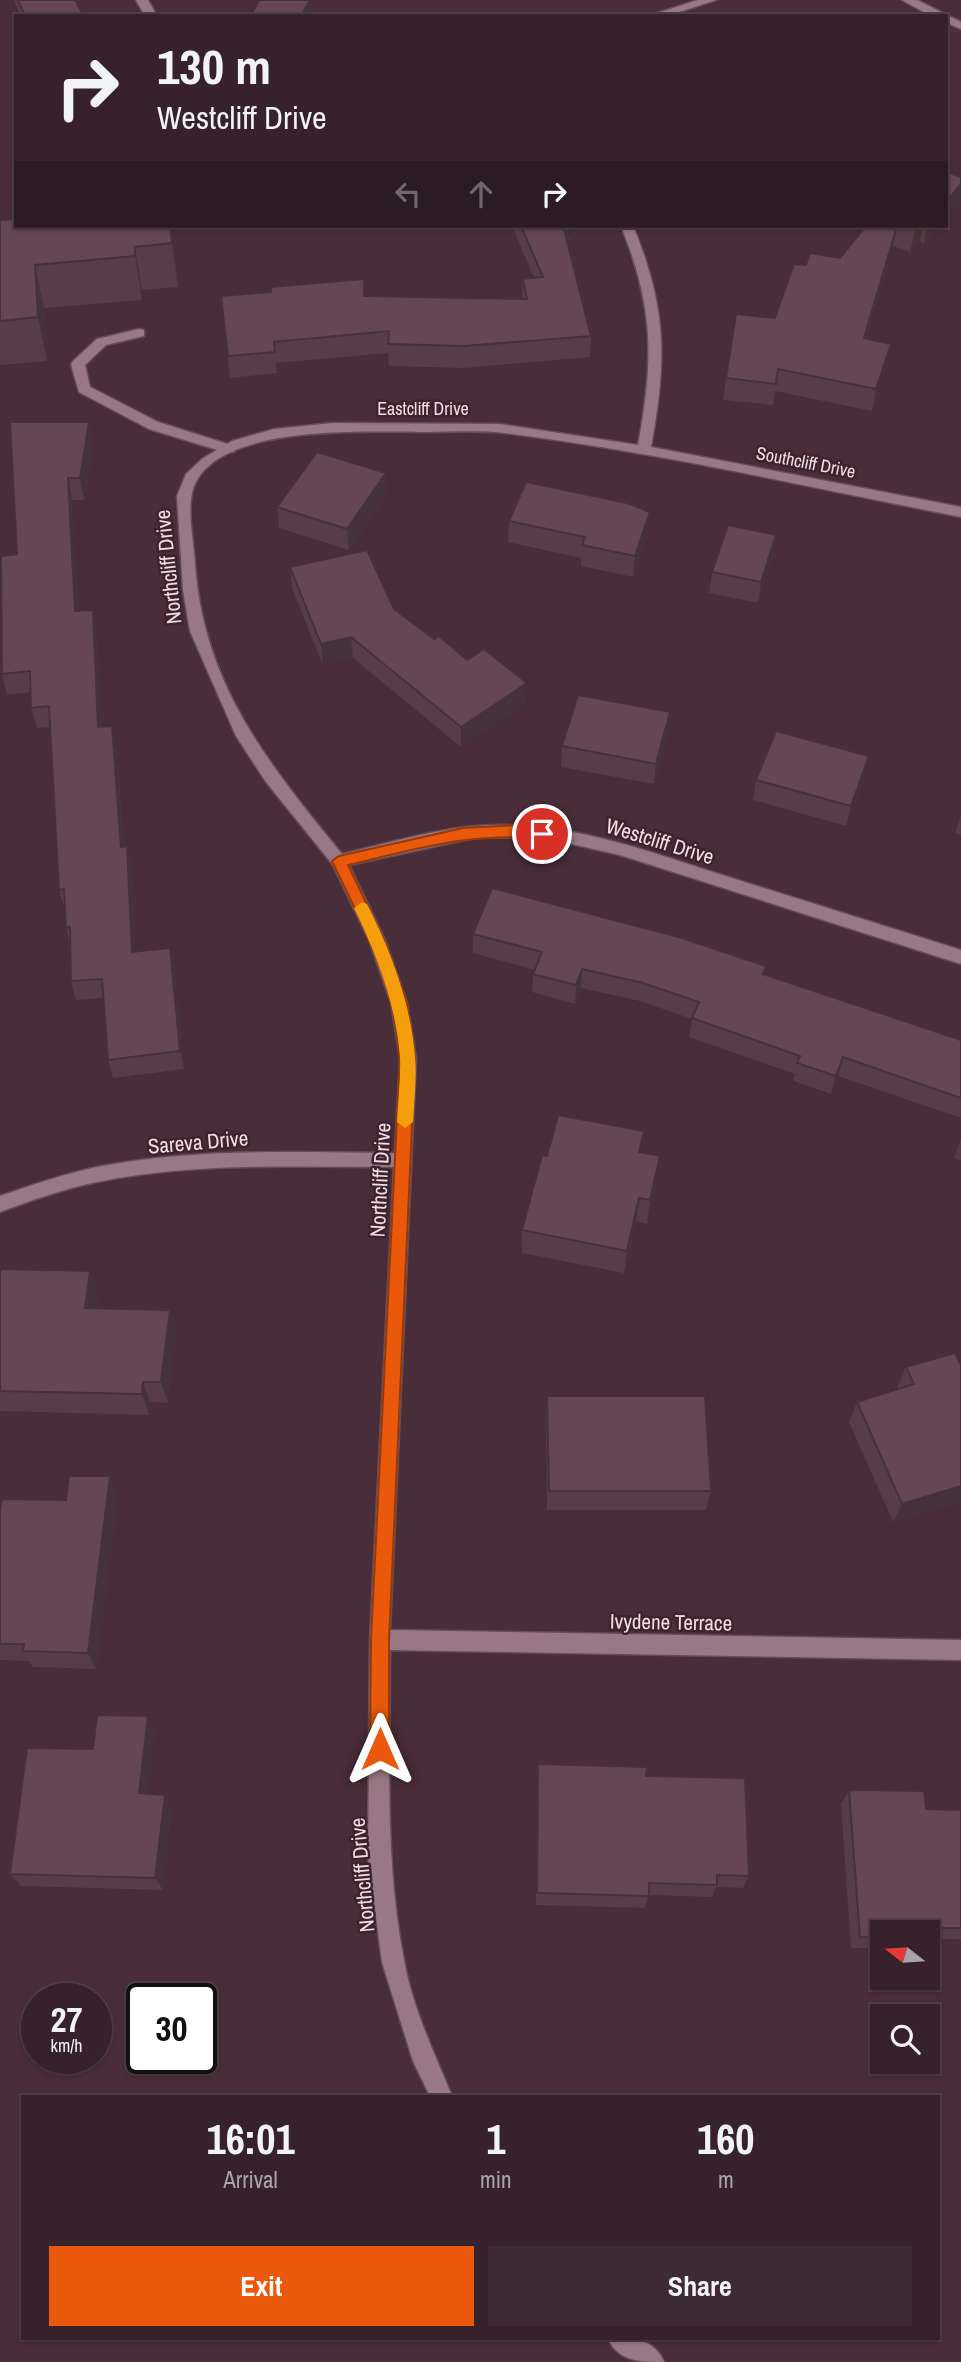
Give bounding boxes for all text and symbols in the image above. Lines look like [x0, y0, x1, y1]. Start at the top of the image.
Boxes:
text: 130 m [157, 33, 271, 99]
icon: right [42, 42, 133, 133]
text: Westcliff Drive [157, 96, 327, 139]
icon: left [389, 175, 427, 213]
icon: ahead [462, 175, 500, 213]
icon: right [535, 175, 573, 213]
street label: Eastcliff Drive [377, 396, 469, 421]
street label: Southcliff Drive [754, 440, 858, 484]
street label: Northcliff Drive [148, 509, 188, 625]
pin [512, 804, 572, 864]
street label: Westcliff Drive [603, 811, 717, 871]
icon: arrive [523, 815, 561, 853]
street label: Northcliff Drive [363, 1122, 397, 1238]
street label: Sareva Drive [147, 1123, 249, 1161]
street label: Ivydene Terrace [610, 1606, 732, 1638]
position arrow [343, 1712, 417, 1786]
street label: Northcliff Drive [343, 1817, 381, 1933]
north arrow [870, 1920, 940, 1990]
map controls [870, 1920, 940, 2074]
speed limit sign: 30 [126, 1983, 217, 2074]
text: 27 [51, 1996, 82, 2043]
button: search [870, 2004, 940, 2074]
text: km/h [51, 2033, 83, 2058]
text: 16:01 [207, 2111, 295, 2167]
text: 1 [486, 2111, 505, 2167]
text: 160 [697, 2111, 755, 2167]
text: Arrival [223, 2164, 278, 2195]
text: min [480, 2164, 512, 2195]
text: m [718, 2164, 734, 2195]
button: Exit [49, 2246, 474, 2326]
button: Share [488, 2246, 912, 2326]

